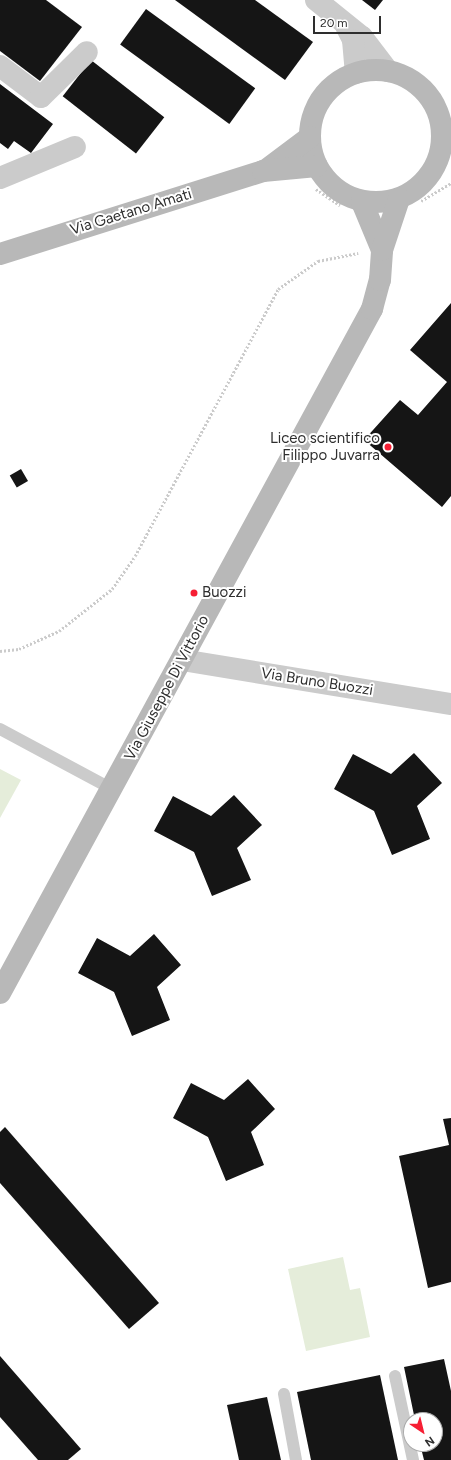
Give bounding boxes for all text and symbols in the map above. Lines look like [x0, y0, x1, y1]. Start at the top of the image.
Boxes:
scale bar [315, 8, 383, 34]
text: 20 m [320, 16, 348, 30]
street label: Via Gaetano Amati [68, 185, 194, 239]
place label: Liceo scientifico Filippo Juvarra [270, 429, 380, 464]
marker: Liceo scientifico Filippo Juvarra [383, 442, 393, 452]
place label: Buozzi [202, 584, 246, 602]
marker: Buozzi [189, 588, 199, 598]
street label: Via Giuseppe Di Vittorio [121, 612, 213, 764]
street label: Via Bruno Buozzi [260, 664, 374, 700]
north arrow [403, 1412, 443, 1452]
text: N [422, 1434, 437, 1449]

